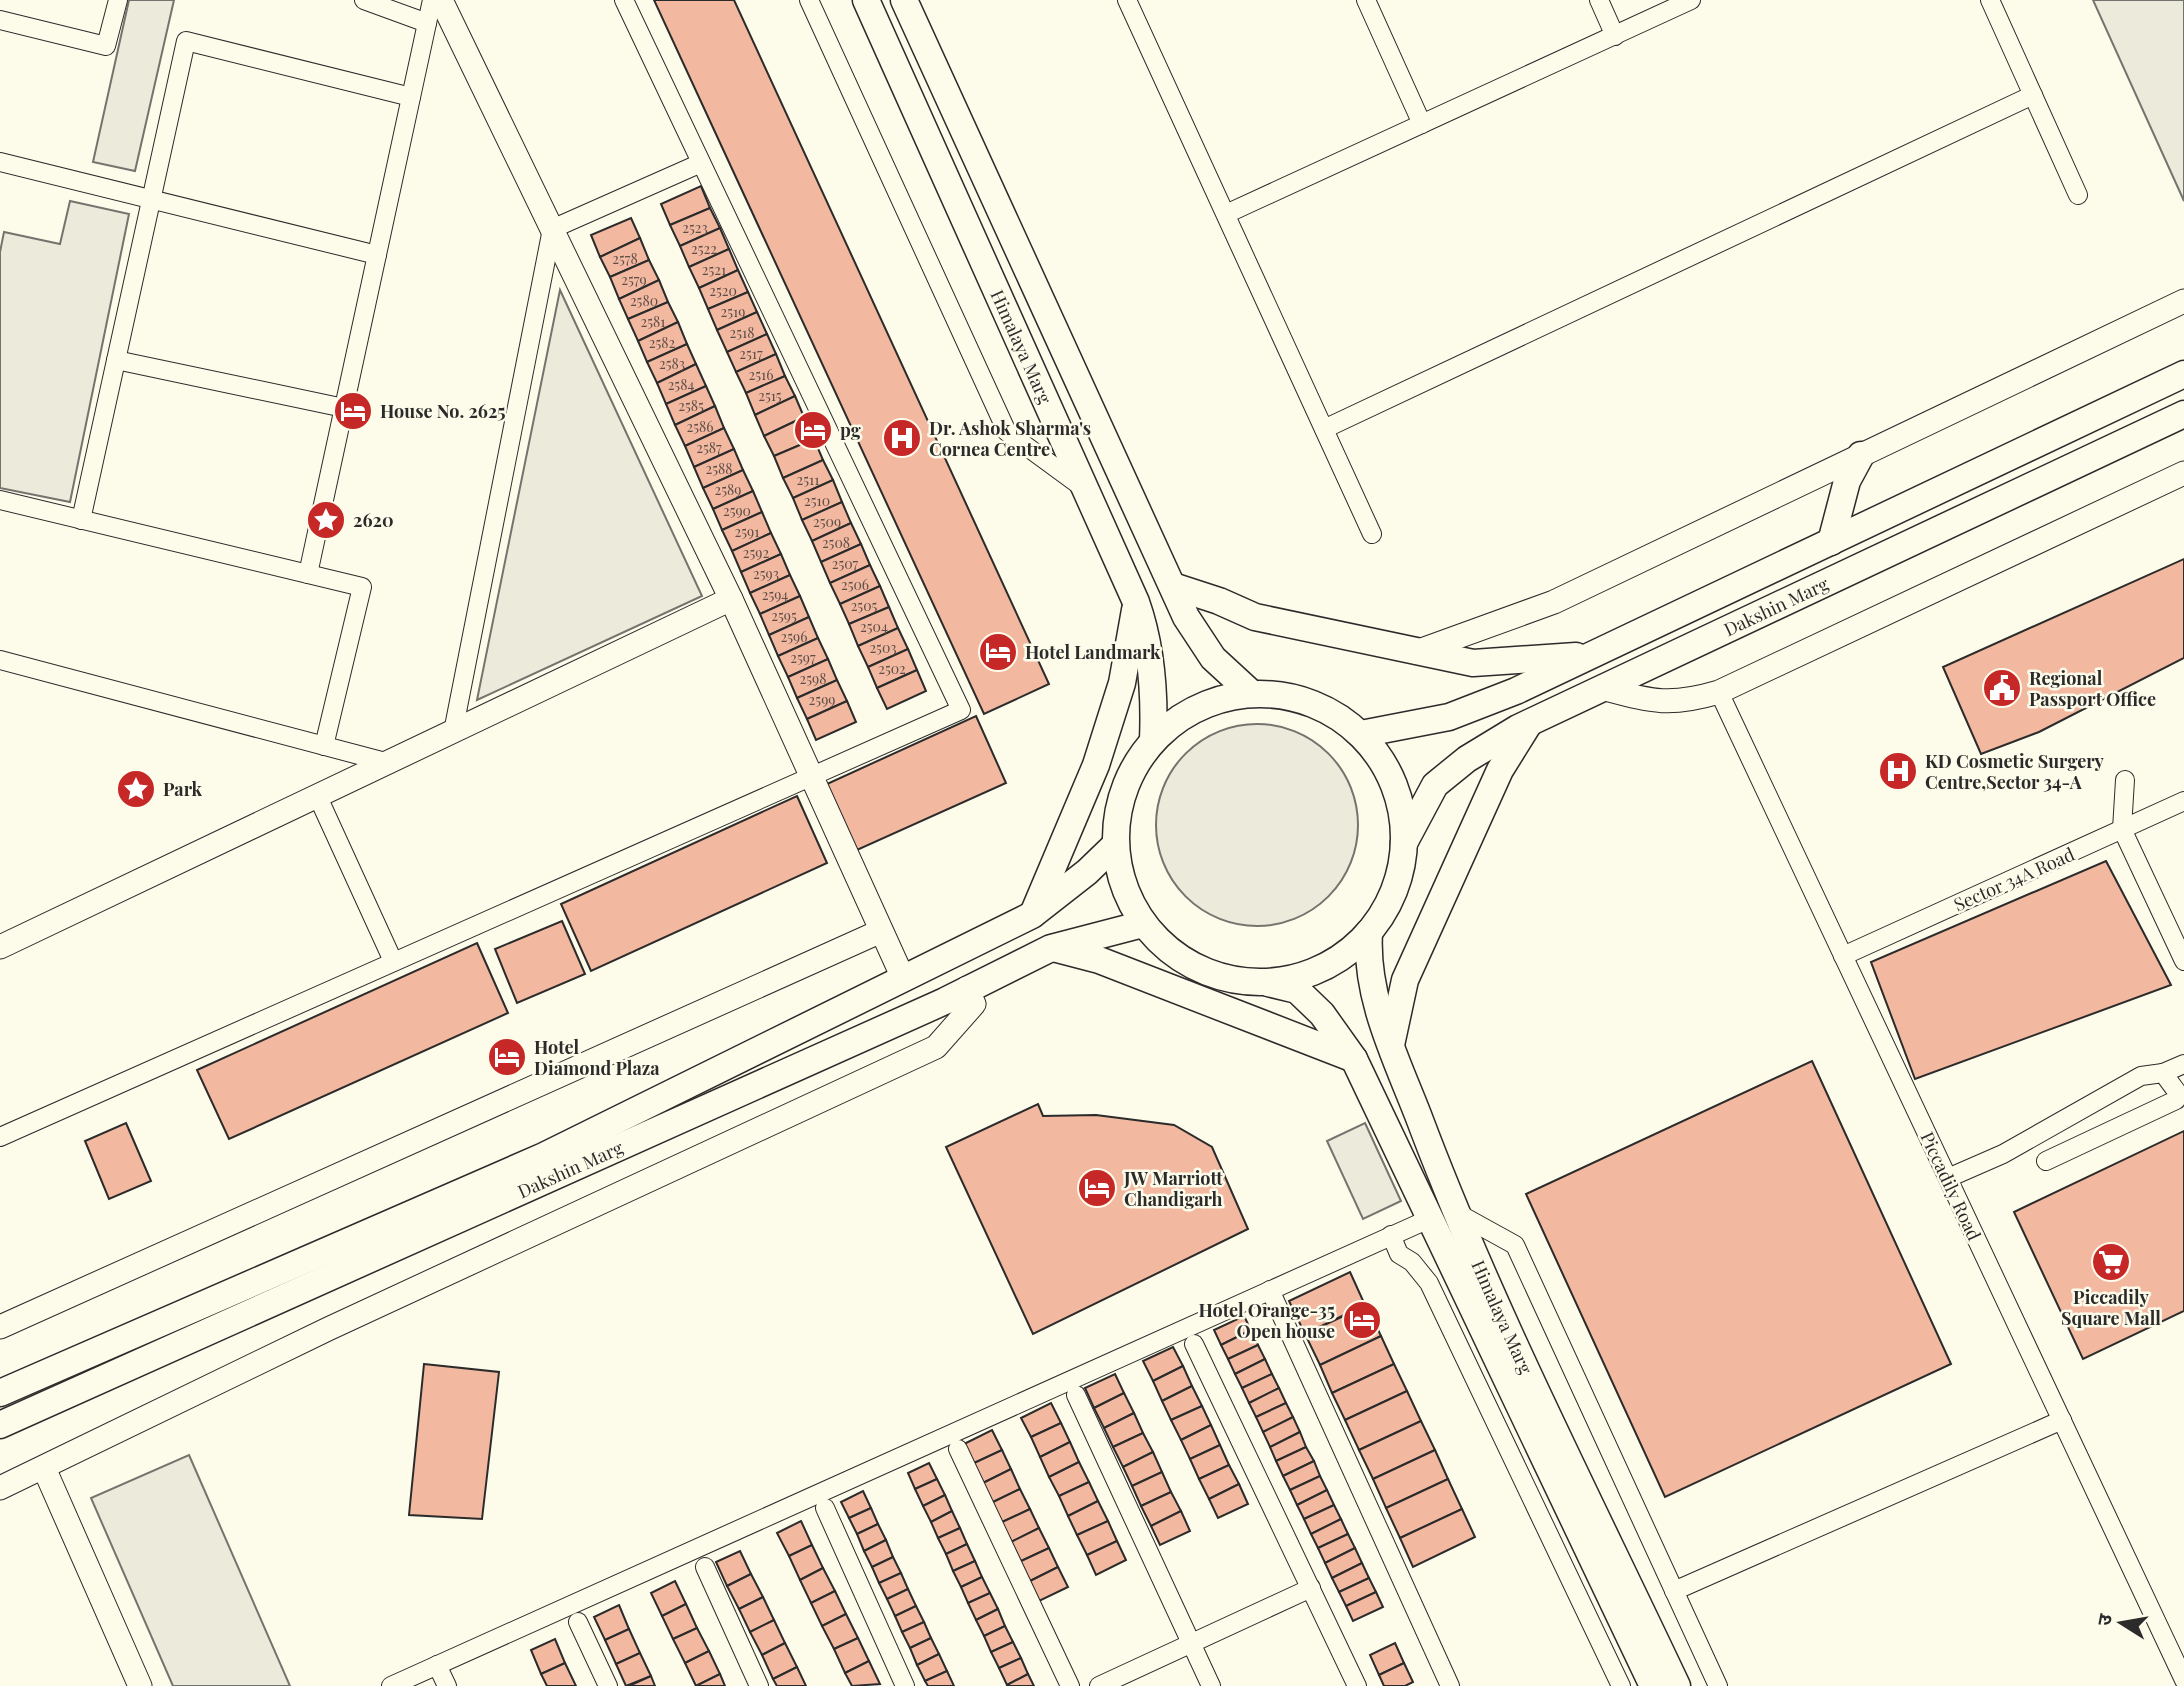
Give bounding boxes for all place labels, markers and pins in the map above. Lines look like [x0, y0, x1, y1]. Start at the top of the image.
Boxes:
hotel icon: House No. 2625 [332, 390, 374, 432]
place label: House No. 2625 [380, 399, 506, 423]
hotel icon: pg [792, 409, 834, 451]
place label: Dr. Ashok Sharma's Cornea Centre [929, 416, 1091, 461]
hospital icon: Dr. Ashok Sharma's Cornea Centre [881, 417, 923, 459]
place label: pg [840, 418, 861, 442]
place icon: 2620 [305, 499, 347, 541]
place label: 2620 [353, 508, 394, 532]
hotel icon: Hotel Landmark [977, 631, 1019, 673]
place label: Hotel Landmark [1025, 640, 1161, 664]
place label: Regional Passport Office [2029, 666, 2156, 711]
public building icon: Regional Passport Office [1981, 667, 2023, 709]
place label: KD Cosmetic Surgery Centre,Sector 34-A [1925, 749, 2105, 794]
hospital icon: KD Cosmetic Surgery Centre,Sector 34-A [1877, 750, 1919, 792]
place icon: Park [115, 768, 157, 810]
place label: Park [163, 777, 203, 801]
place label: Hotel Diamond Plaza [534, 1035, 660, 1080]
hotel icon: Hotel Diamond Plaza [486, 1036, 528, 1078]
place label: JW Marriott Chandigarh [1123, 1166, 1223, 1211]
hotel icon: JW Marriott Chandigarh [1076, 1167, 1118, 1209]
supermarket icon: Piccadily Square Mall [2090, 1241, 2132, 1283]
place label: Piccadily Square Mall [2061, 1285, 2161, 1330]
place label: Hotel Orange-35 Open house [1198, 1298, 1335, 1343]
hotel icon: Hotel Orange-35 Open house [1341, 1299, 1383, 1341]

